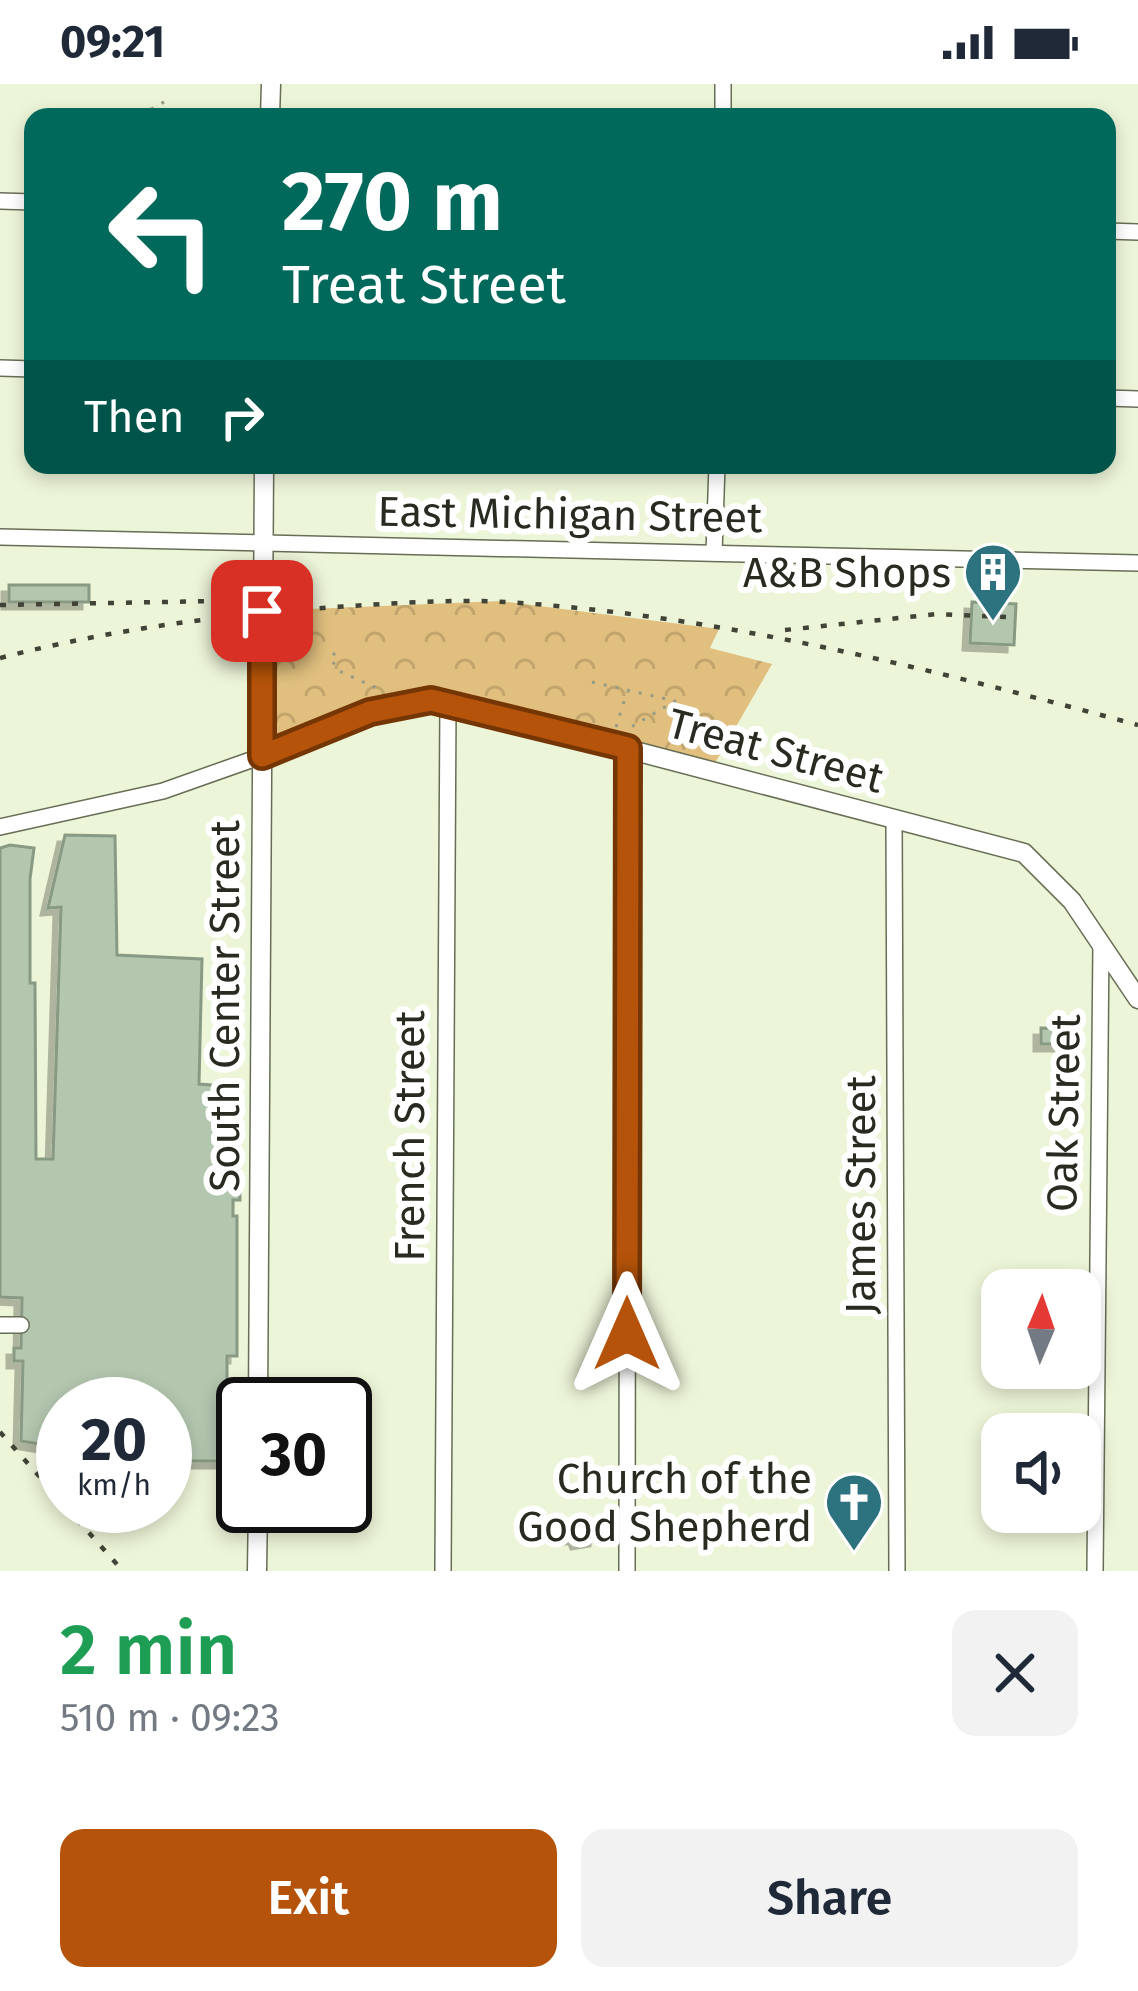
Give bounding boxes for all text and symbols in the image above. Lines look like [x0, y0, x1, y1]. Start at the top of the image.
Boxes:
text: 09:21 [60, 15, 165, 69]
text: 270 m [282, 151, 503, 252]
icon: left [84, 156, 240, 312]
text: Treat Street [282, 253, 566, 317]
icon: right [209, 384, 275, 450]
text: Then [84, 390, 185, 444]
street label: East Michigan Street [377, 487, 764, 543]
building icon: A&B Shops [962, 541, 1024, 623]
place label: A&B Shops [743, 548, 951, 598]
pin [211, 560, 313, 662]
icon: arrive [229, 578, 295, 644]
street label: Treat Street [663, 698, 890, 804]
street label: South Center Street [200, 819, 250, 1192]
street label: French Street [385, 1009, 435, 1262]
street label: Oak Street [1037, 1013, 1091, 1212]
street label: James Street [836, 1075, 886, 1315]
north arrow [981, 1269, 1101, 1389]
map controls [981, 1269, 1101, 1533]
position arrow [564, 1271, 690, 1397]
speed limit sign: 30 [216, 1377, 372, 1533]
text: 20 [81, 1404, 147, 1476]
button: sound [981, 1413, 1101, 1533]
place label: Church of the Good Shepherd [517, 1454, 812, 1552]
text: km/h [77, 1467, 151, 1503]
church icon: Church of the Good Shepherd [823, 1471, 885, 1553]
text: 2 min [60, 1607, 237, 1693]
button: close [952, 1610, 1078, 1736]
text: 510 m · 09:23 [60, 1695, 280, 1741]
button: Exit [60, 1829, 557, 1967]
button: Share [581, 1829, 1078, 1967]

